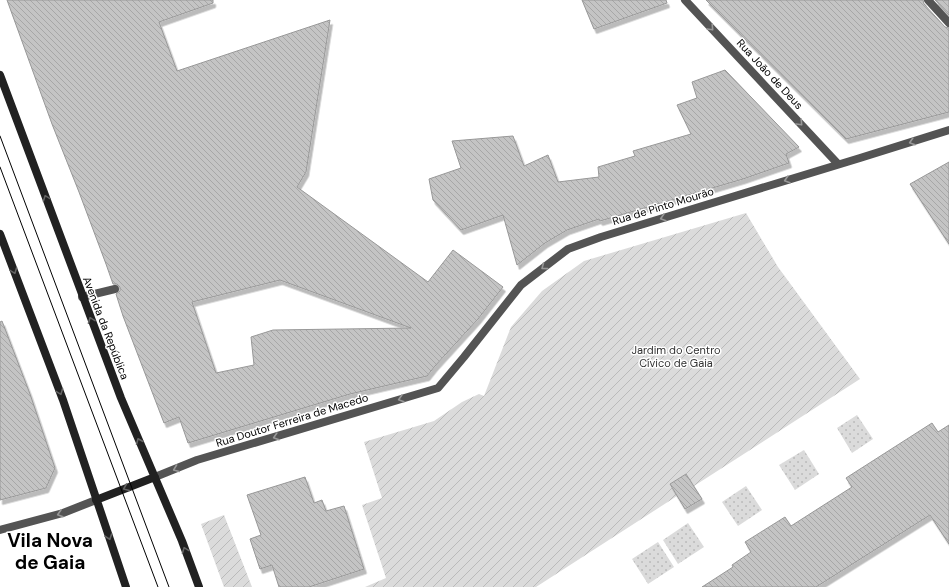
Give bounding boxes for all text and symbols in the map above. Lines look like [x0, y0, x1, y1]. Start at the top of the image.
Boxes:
one-way arrow [707, 24, 714, 31]
street label: Rua João de Deus [734, 36, 806, 112]
one-way arrow [796, 118, 803, 126]
one-way arrow [908, 137, 915, 146]
one-way arrow [784, 175, 791, 184]
street label: Rua de Pinto Mourão [611, 184, 715, 228]
one-way arrow [43, 195, 51, 202]
one-way arrow [660, 213, 667, 222]
one-way arrow [542, 262, 549, 269]
one-way arrow [9, 267, 17, 274]
street label: Avenida da República [80, 275, 132, 381]
one-way arrow [88, 317, 96, 324]
park label: Jardim do Centro Cívico de Gaia [631, 343, 721, 370]
one-way arrow [55, 389, 63, 396]
street label: Rua Doutor Ferreira de Macedo [214, 390, 370, 450]
one-way arrow [397, 394, 404, 403]
one-way arrow [273, 432, 280, 441]
one-way arrow [136, 438, 144, 446]
one-way arrow [172, 464, 179, 472]
one-way arrow [123, 484, 130, 492]
one-way arrow [57, 509, 64, 518]
district label: Vila Nova de Gaia [7, 528, 93, 575]
one-way arrow [104, 533, 113, 540]
one-way arrow [182, 547, 190, 554]

